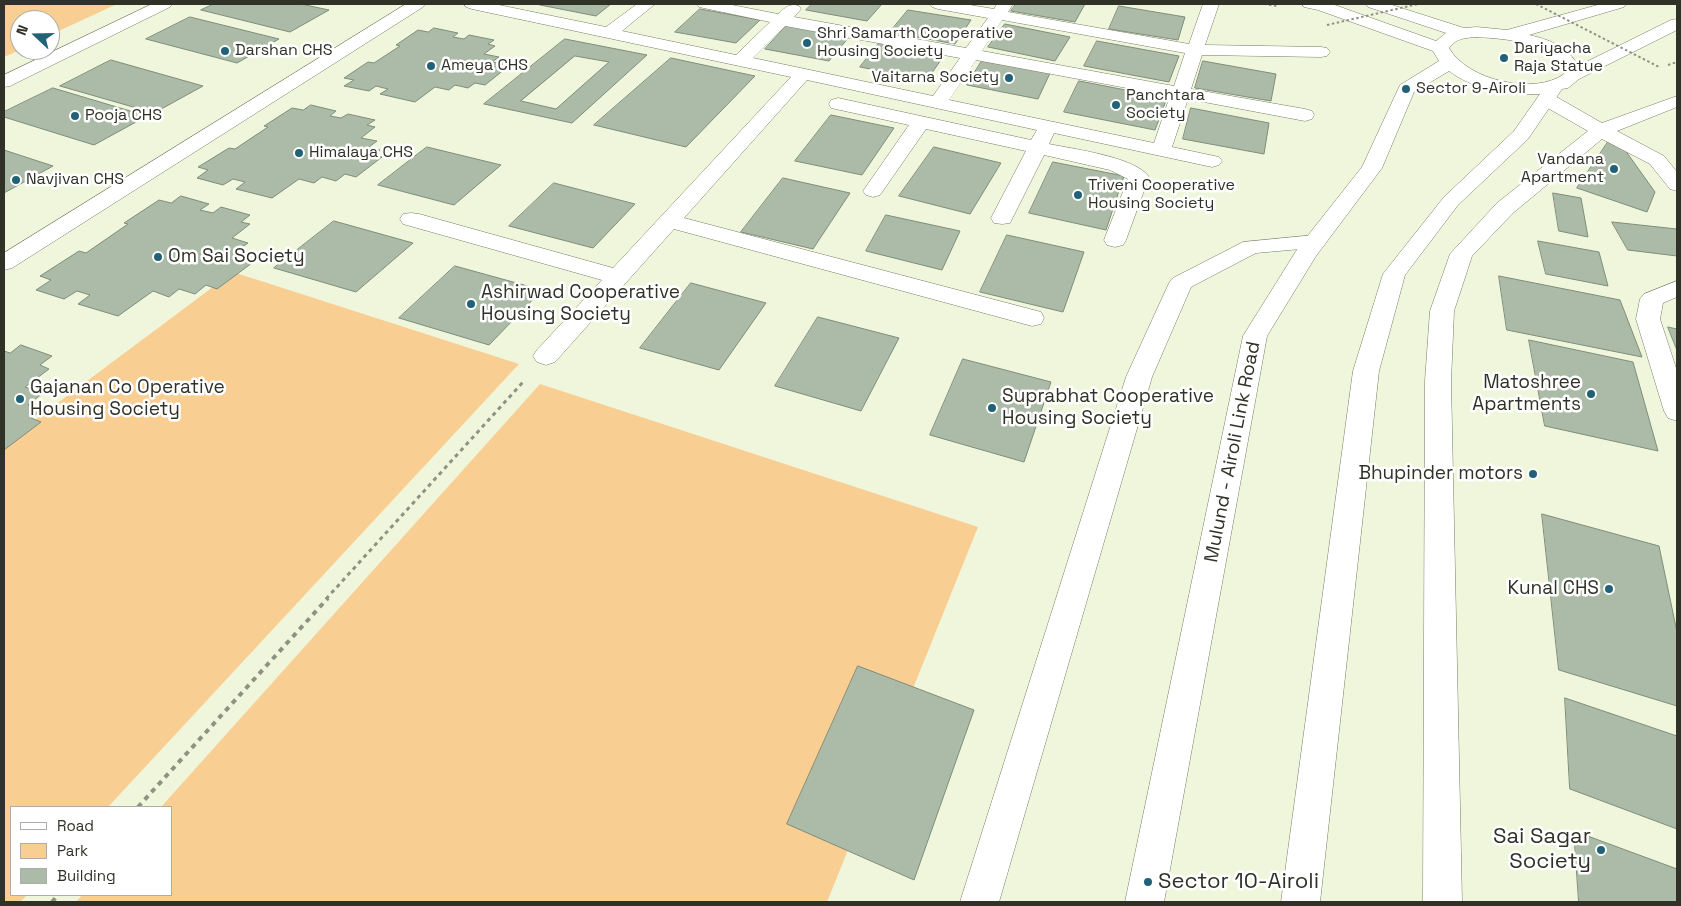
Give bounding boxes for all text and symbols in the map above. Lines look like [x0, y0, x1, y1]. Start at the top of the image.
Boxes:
north arrow [10, 10, 60, 60]
text: N [12, 22, 32, 38]
place label: Shri Samarth Cooperative Housing Society [817, 24, 1013, 62]
marker: Shri Samarth Cooperative Housing Society [801, 37, 813, 49]
place label: Dariyacha Raja Statue [1514, 39, 1603, 77]
place label: Darshan CHS [235, 41, 333, 61]
marker: Darshan CHS [219, 45, 231, 57]
marker: Dariyacha Raja Statue [1498, 52, 1510, 64]
place label: Ameya CHS [441, 56, 528, 76]
marker: Ameya CHS [425, 60, 437, 72]
place label: Vaitarna Society [871, 68, 999, 88]
marker: Vaitarna Society [1003, 72, 1015, 84]
place label: Sector 9-Airoli [1416, 79, 1526, 99]
marker: Sector 9-Airoli [1400, 83, 1412, 95]
place label: Panchtara Society [1126, 86, 1205, 124]
marker: Panchtara Society [1110, 99, 1122, 111]
place label: Pooja CHS [85, 106, 162, 126]
marker: Pooja CHS [69, 110, 81, 122]
place label: Himalaya CHS [309, 143, 413, 163]
marker: Himalaya CHS [293, 147, 305, 159]
place label: Vandana Apartment [1521, 150, 1604, 188]
marker: Vandana Apartment [1608, 163, 1620, 175]
place label: Navjivan CHS [26, 170, 124, 190]
marker: Navjivan CHS [10, 174, 22, 186]
place label: Triveni Cooperative Housing Society [1088, 176, 1235, 214]
marker: Triveni Cooperative Housing Society [1072, 189, 1084, 201]
place label: Om Sai Society [168, 246, 305, 268]
marker: Om Sai Society [152, 251, 164, 263]
place label: Ashirwad Cooperative Housing Society [481, 282, 680, 326]
marker: Ashirwad Cooperative Housing Society [465, 298, 477, 310]
street label: Mulund - Airoli Link Road [1200, 340, 1266, 564]
place label: Matoshree Apartments [1472, 372, 1581, 416]
place label: Gajanan Co Operative Housing Society [30, 377, 225, 421]
place label: Suprabhat Cooperative Housing Society [1002, 386, 1214, 430]
marker: Matoshree Apartments [1585, 388, 1597, 400]
marker: Gajanan Co Operative Housing Society [14, 393, 26, 405]
marker: Suprabhat Cooperative Housing Society [986, 402, 998, 414]
place label: Bhupinder motors [1358, 463, 1523, 485]
marker: Bhupinder motors [1527, 468, 1539, 480]
place label: Kunal CHS [1508, 578, 1599, 600]
marker: Kunal CHS [1603, 583, 1615, 595]
legend [10, 806, 172, 896]
text: Road [57, 816, 94, 835]
place label: Sai Sagar Society [1493, 824, 1591, 876]
text: Park [57, 841, 88, 860]
marker: Sai Sagar Society [1595, 844, 1607, 856]
text: Building [57, 866, 116, 885]
place label: Sector 10-Airoli [1158, 869, 1319, 895]
marker: Sector 10-Airoli [1142, 876, 1154, 888]

